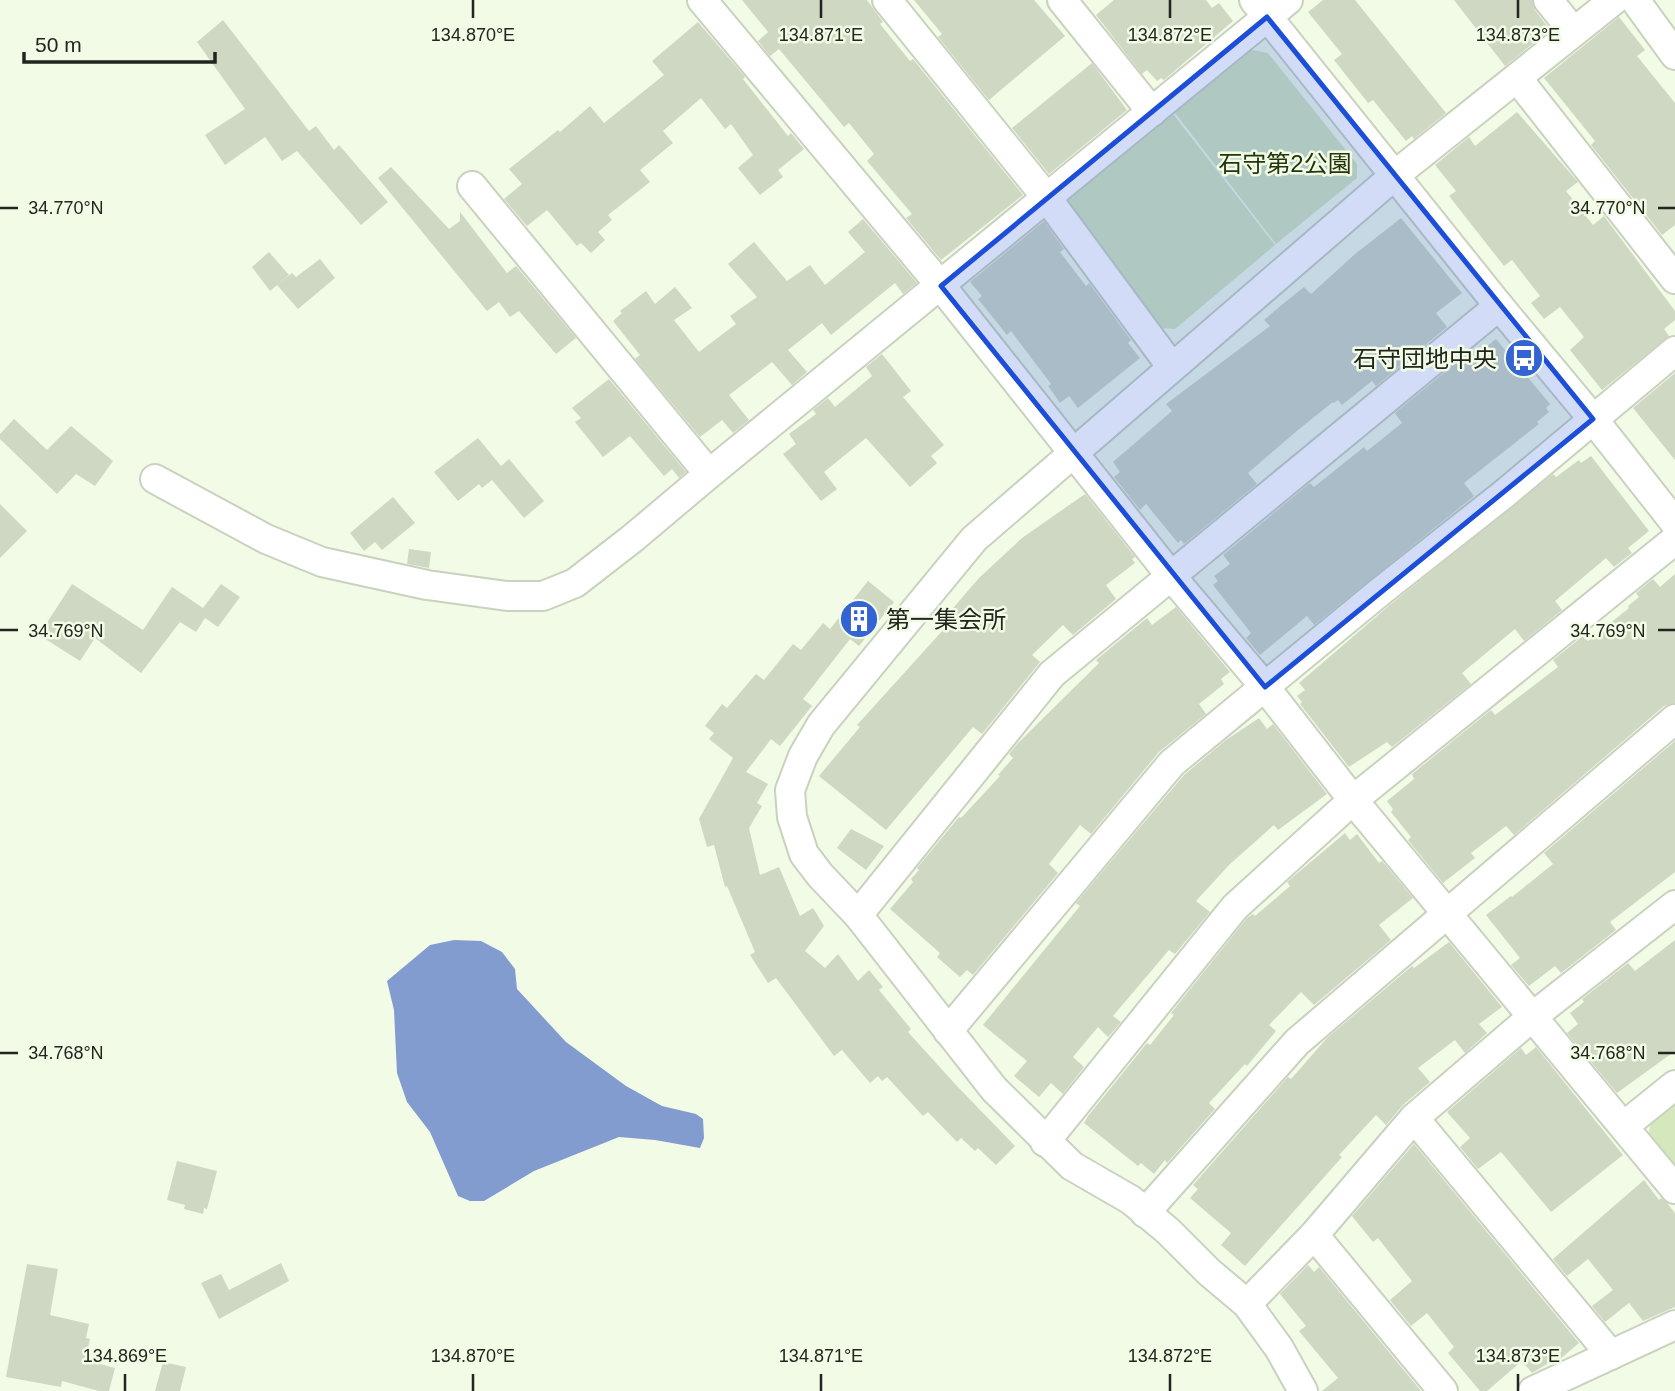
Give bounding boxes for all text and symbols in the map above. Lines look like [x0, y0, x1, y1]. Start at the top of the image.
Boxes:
scale bar [24, 21, 215, 65]
text: 134.870°E [431, 25, 515, 45]
text: 134.871°E [779, 25, 863, 45]
text: 134.872°E [1128, 25, 1212, 45]
text: 134.873°E [1476, 25, 1560, 45]
text: 50 m [35, 33, 82, 56]
park label: 石守第2公園 [1218, 150, 1352, 177]
text: 34.770°N [28, 198, 104, 218]
text: 34.770°N [1570, 198, 1646, 218]
bus stop icon: 石守団地中央 [1503, 337, 1545, 379]
place label: 石守団地中央 [1353, 345, 1497, 372]
building icon: 第一集会所 [838, 598, 880, 640]
place label: 第一集会所 [886, 606, 1006, 633]
text: 34.769°N [28, 621, 104, 641]
text: 34.769°N [1570, 621, 1646, 641]
text: 34.768°N [28, 1043, 104, 1063]
text: 34.768°N [1570, 1043, 1646, 1063]
text: 134.869°E [83, 1346, 167, 1366]
text: 134.870°E [431, 1346, 515, 1366]
text: 134.871°E [779, 1346, 863, 1366]
text: 134.872°E [1128, 1346, 1212, 1366]
text: 134.873°E [1476, 1346, 1560, 1366]

